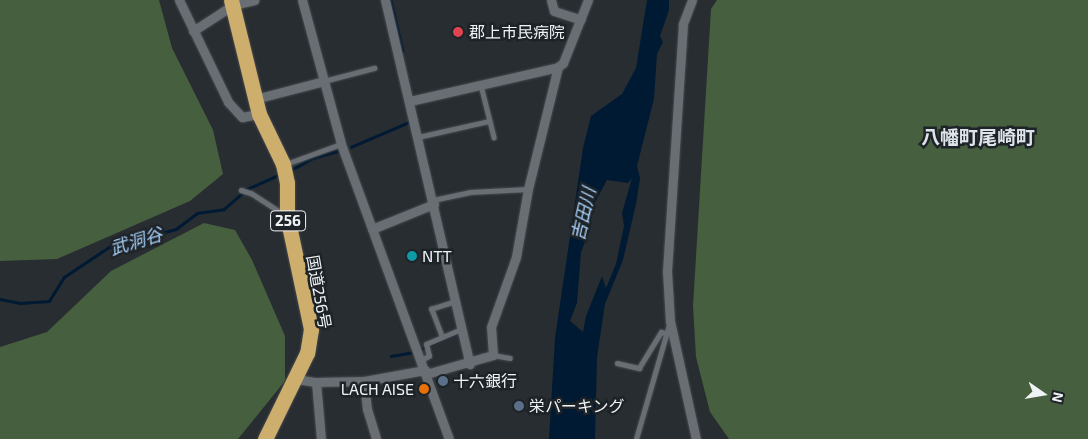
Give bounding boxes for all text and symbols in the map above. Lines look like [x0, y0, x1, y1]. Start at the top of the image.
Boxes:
place label: 郡上市民病院 [469, 22, 565, 42]
marker: 郡上市民病院 [451, 25, 465, 39]
district label: 八幡町尾崎町 [921, 126, 1035, 148]
water label: 吉田川 [566, 185, 600, 243]
road number: 256 [269, 208, 307, 234]
water label: 武洞谷 [107, 223, 165, 259]
place label: NTT [422, 246, 452, 266]
marker: NTT [406, 250, 418, 262]
street label: 国道256号 [303, 254, 335, 330]
north arrow [1018, 369, 1068, 419]
place label: 十六銀行 [453, 371, 517, 391]
marker: 十六銀行 [437, 375, 449, 387]
place label: LACH AISE [340, 379, 414, 399]
marker: LACH AISE [418, 383, 430, 395]
text: N [1049, 391, 1068, 404]
place label: 栄パーキング [529, 396, 625, 416]
marker: 栄パーキング [513, 400, 525, 412]

